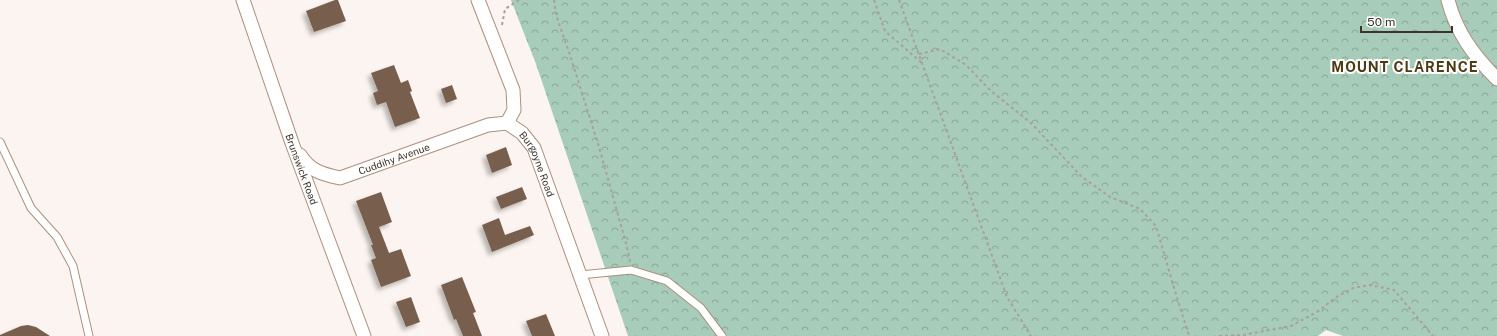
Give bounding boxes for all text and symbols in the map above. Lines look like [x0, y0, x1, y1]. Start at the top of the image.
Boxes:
scale bar [1361, 8, 1452, 34]
text: 50 m [1367, 15, 1395, 29]
district label: MOUNT CLARENCE [1331, 59, 1479, 75]
street label: Burgoyne Road [517, 129, 557, 198]
street label: Brunswick Road [283, 132, 320, 206]
street label: Cuddihy Avenue [357, 140, 432, 177]

